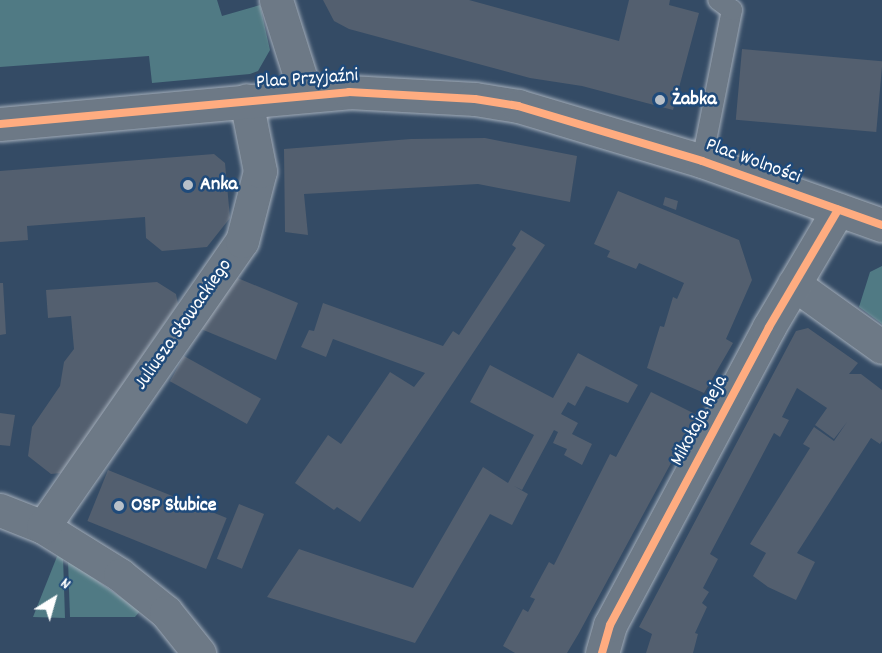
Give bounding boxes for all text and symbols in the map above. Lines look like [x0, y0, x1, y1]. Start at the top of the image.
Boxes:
street label: Plac Przyjaźni [255, 64, 359, 96]
place label: Żabka [672, 88, 717, 112]
marker: Żabka [653, 93, 667, 107]
street label: Plac Wolności [702, 134, 804, 190]
place label: Anka [200, 173, 238, 197]
marker: Anka [181, 178, 195, 192]
street label: Juliusza Słowackiego [130, 255, 238, 395]
street label: Mikołaja Reja [666, 372, 734, 470]
place label: OSP Słubice [131, 494, 217, 518]
marker: OSP Słubice [112, 499, 126, 513]
north arrow [24, 569, 84, 629]
text: N [55, 573, 75, 596]

